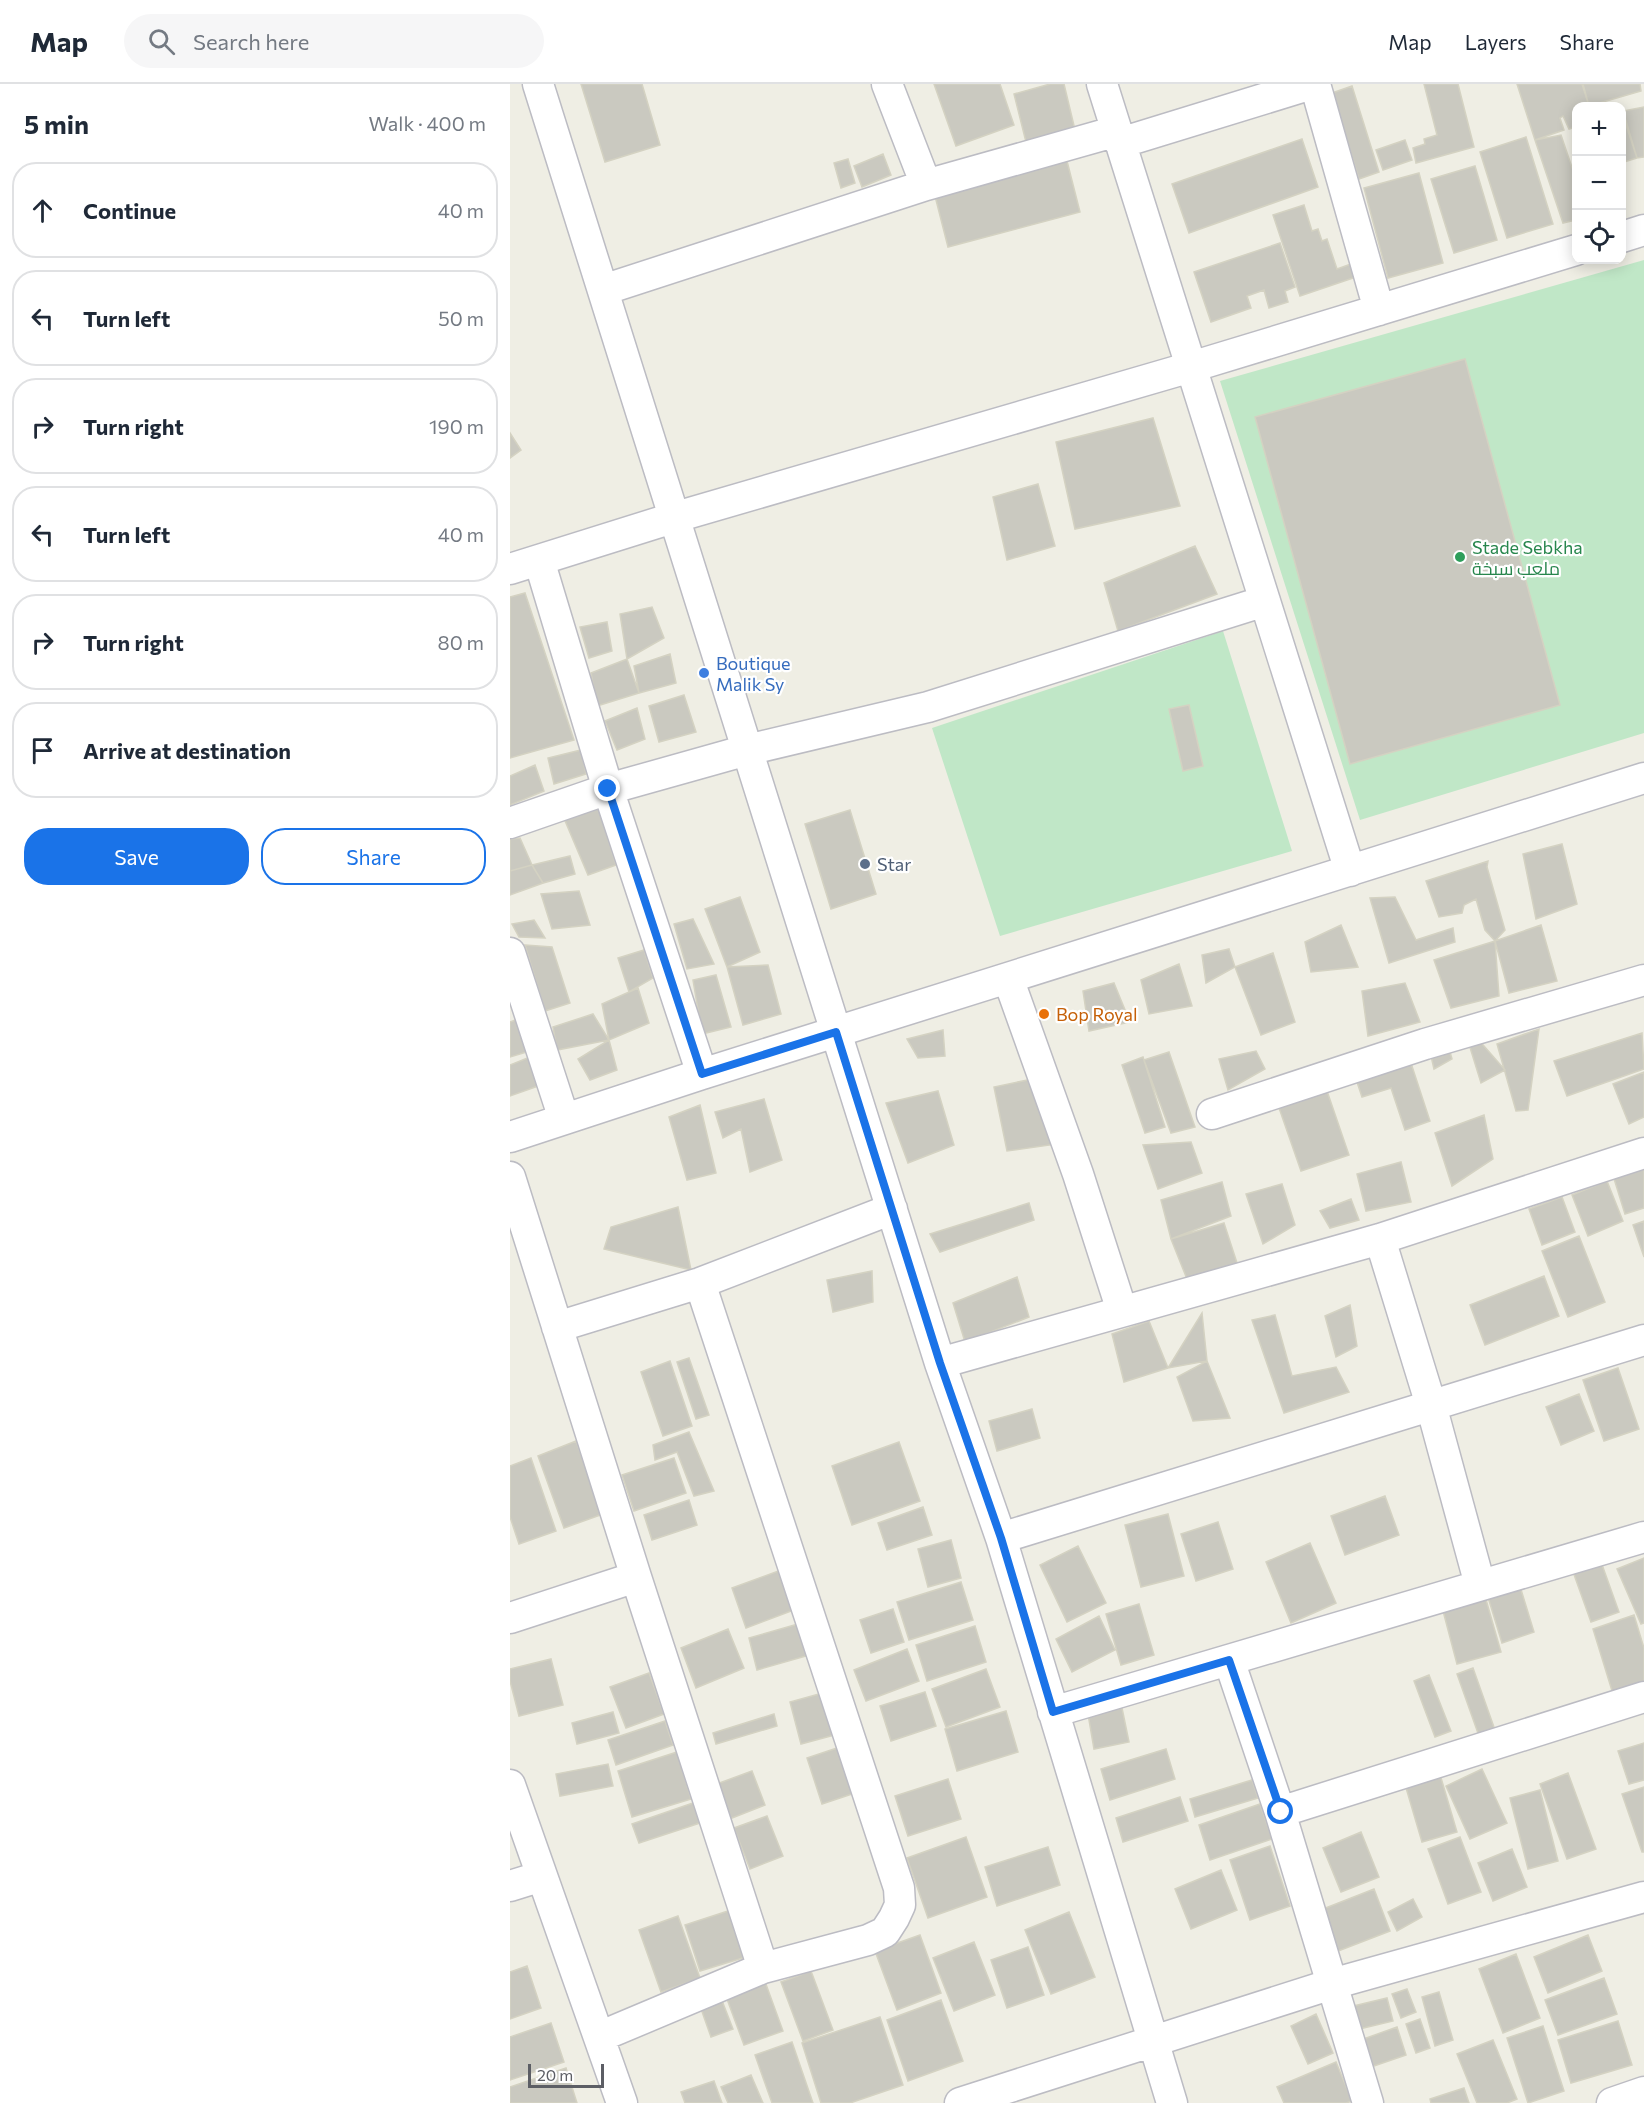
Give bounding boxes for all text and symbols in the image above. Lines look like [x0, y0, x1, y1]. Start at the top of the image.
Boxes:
search box [124, 14, 544, 68]
text: Map [30, 24, 88, 58]
icon: search [145, 25, 178, 58]
text: Search here [193, 28, 309, 55]
text: Map [1388, 29, 1432, 54]
text: Layers [1465, 29, 1527, 54]
text: Share [1560, 29, 1614, 54]
map controls [1572, 102, 1626, 264]
button: + [1572, 102, 1626, 156]
text: 5 min [24, 108, 89, 139]
text: Walk · 400 m [369, 111, 486, 135]
button: − [1572, 156, 1626, 210]
icon: ahead [26, 194, 59, 227]
text: Continue [83, 197, 176, 224]
text: 40 m [438, 198, 484, 222]
button: locate [1572, 210, 1626, 264]
icon: left [26, 302, 59, 335]
text: Turn left [83, 305, 170, 332]
text: 50 m [438, 306, 484, 330]
icon: right [26, 410, 59, 443]
text: Turn right [83, 413, 184, 440]
text: 190 m [429, 414, 484, 438]
icon: left [26, 518, 59, 551]
text: Turn left [83, 521, 170, 548]
text: 40 m [438, 522, 484, 546]
place label: Stade Sebkha ملعب سبخة [1472, 536, 1583, 579]
marker: Stade Sebkha ملعب سبخة [1453, 550, 1467, 564]
icon: right [26, 626, 59, 659]
text: Turn right [83, 629, 184, 656]
text: 80 m [438, 630, 484, 654]
place label: Boutique Malik Sy [716, 652, 791, 695]
marker: Boutique Malik Sy [697, 666, 711, 680]
icon: arrive [26, 734, 59, 767]
text: Arrive at destination [83, 737, 291, 764]
route end [594, 775, 620, 801]
button: Save [24, 828, 249, 885]
button: Share [261, 828, 486, 885]
place label: Star [877, 853, 911, 875]
marker: Star [858, 857, 872, 871]
place label: Bop Royal [1056, 1003, 1138, 1025]
marker: Bop Royal [1037, 1007, 1051, 1021]
route start [1267, 1798, 1293, 1824]
scale bar [528, 2061, 604, 2088]
text: 20 m [537, 2065, 573, 2084]

